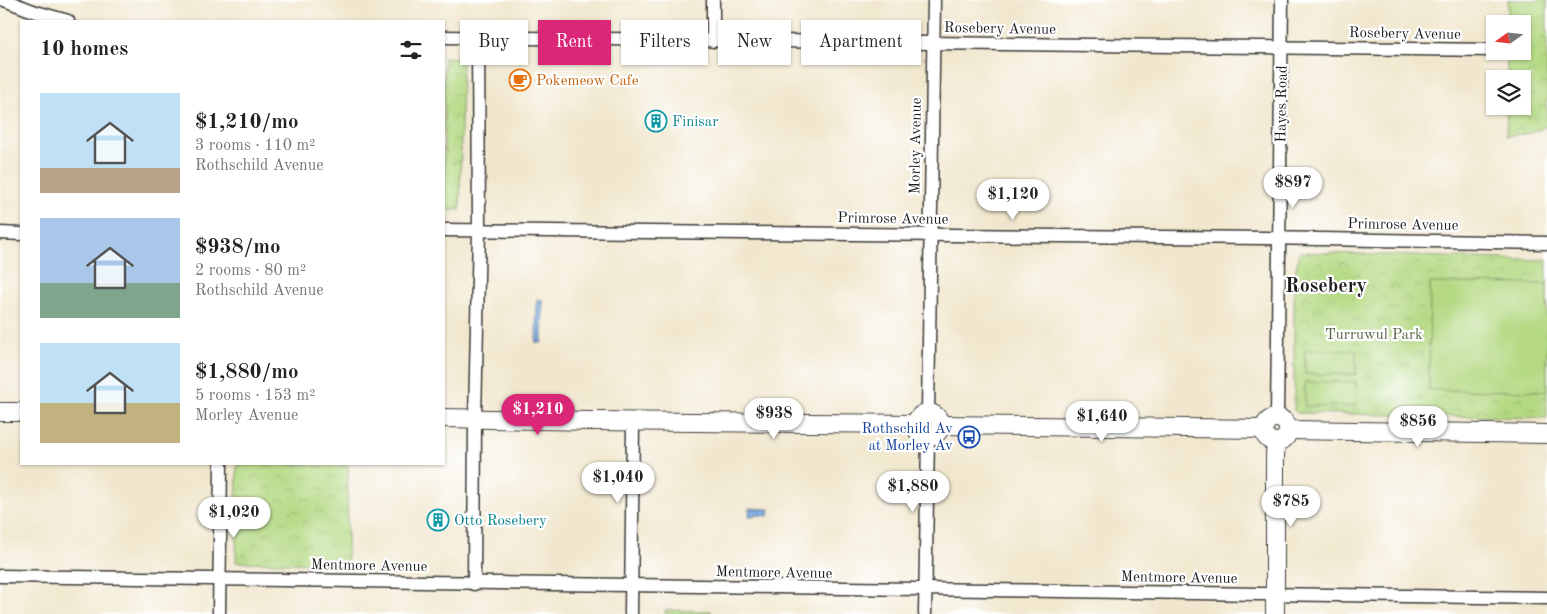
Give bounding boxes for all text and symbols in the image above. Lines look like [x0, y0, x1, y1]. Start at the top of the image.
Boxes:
north arrow [1486, 15, 1531, 60]
map controls [1486, 15, 1531, 115]
chip: Buy [460, 20, 528, 65]
chip: Rent [538, 20, 611, 65]
chip: Filters [621, 20, 708, 65]
chip: New [718, 20, 791, 65]
chip: Apartment [801, 20, 921, 65]
street label: Rosebery Avenue [944, 21, 1056, 38]
street label: Rosebery Avenue [1349, 26, 1461, 43]
icon: filters [397, 36, 425, 64]
text: 10 homes [40, 39, 128, 60]
street label: Hayes Road [1274, 65, 1291, 143]
cafe icon: Pokemeow Cafe [508, 68, 532, 92]
button: layers [1486, 70, 1531, 115]
place label: Pokemeow Cafe [536, 74, 639, 89]
street label: Morley Avenue [908, 97, 925, 195]
building icon: Finisar [644, 109, 668, 133]
text: $1,210/mo [195, 112, 299, 133]
icon: home [80, 113, 140, 173]
place label: Finisar [672, 115, 718, 130]
text: 3 rooms · 110 m² [195, 138, 315, 154]
text: Rothschild Avenue [195, 158, 324, 174]
pin: $897 [1263, 166, 1323, 209]
text: $897 [1274, 175, 1312, 191]
pin: $1,120 [972, 178, 1054, 221]
text: $1,120 [988, 187, 1038, 203]
street label: Primrose Avenue [837, 211, 949, 228]
street label: Primrose Avenue [1347, 217, 1459, 234]
text: $938/mo [195, 237, 281, 258]
icon: home [80, 238, 140, 298]
text: 2 rooms · 80 m² [195, 263, 306, 279]
district label: Rosebery [1285, 277, 1367, 297]
text: Rothschild Avenue [195, 283, 324, 299]
park label: Turruwul Park [1325, 328, 1423, 343]
text: $1,880/mo [195, 362, 299, 383]
icon: home [80, 363, 140, 423]
text: 5 rooms · 153 m² [195, 388, 315, 404]
pin: $1,210 [497, 394, 579, 436]
pin: $938 [744, 398, 804, 440]
pin: $1,640 [1061, 400, 1143, 443]
text: $1,210 [513, 402, 563, 418]
text: $938 [755, 406, 793, 422]
pin: $856 [1388, 406, 1448, 448]
text: Morley Avenue [195, 408, 298, 424]
text: $1,640 [1077, 409, 1127, 425]
text: $856 [1399, 414, 1437, 430]
place label: Rothschild Av at Morley Av [862, 422, 953, 454]
bus stop icon: Rothschild Av at Morley Av [957, 425, 981, 449]
pin: $1,040 [577, 462, 659, 504]
text: $1,040 [593, 470, 643, 486]
pin: $1,880 [872, 470, 954, 513]
text: $1,880 [888, 479, 938, 495]
pin: $785 [1261, 486, 1321, 528]
text: $785 [1272, 494, 1310, 510]
pin: $1,020 [193, 496, 275, 539]
text: $1,020 [209, 505, 259, 521]
building icon: Otto Rosebery [426, 508, 450, 532]
place label: Otto Rosebery [454, 514, 547, 529]
street label: Mentmore Avenue [310, 558, 428, 575]
street label: Mentmore Avenue [715, 565, 833, 582]
street label: Mentmore Avenue [1120, 570, 1238, 587]

